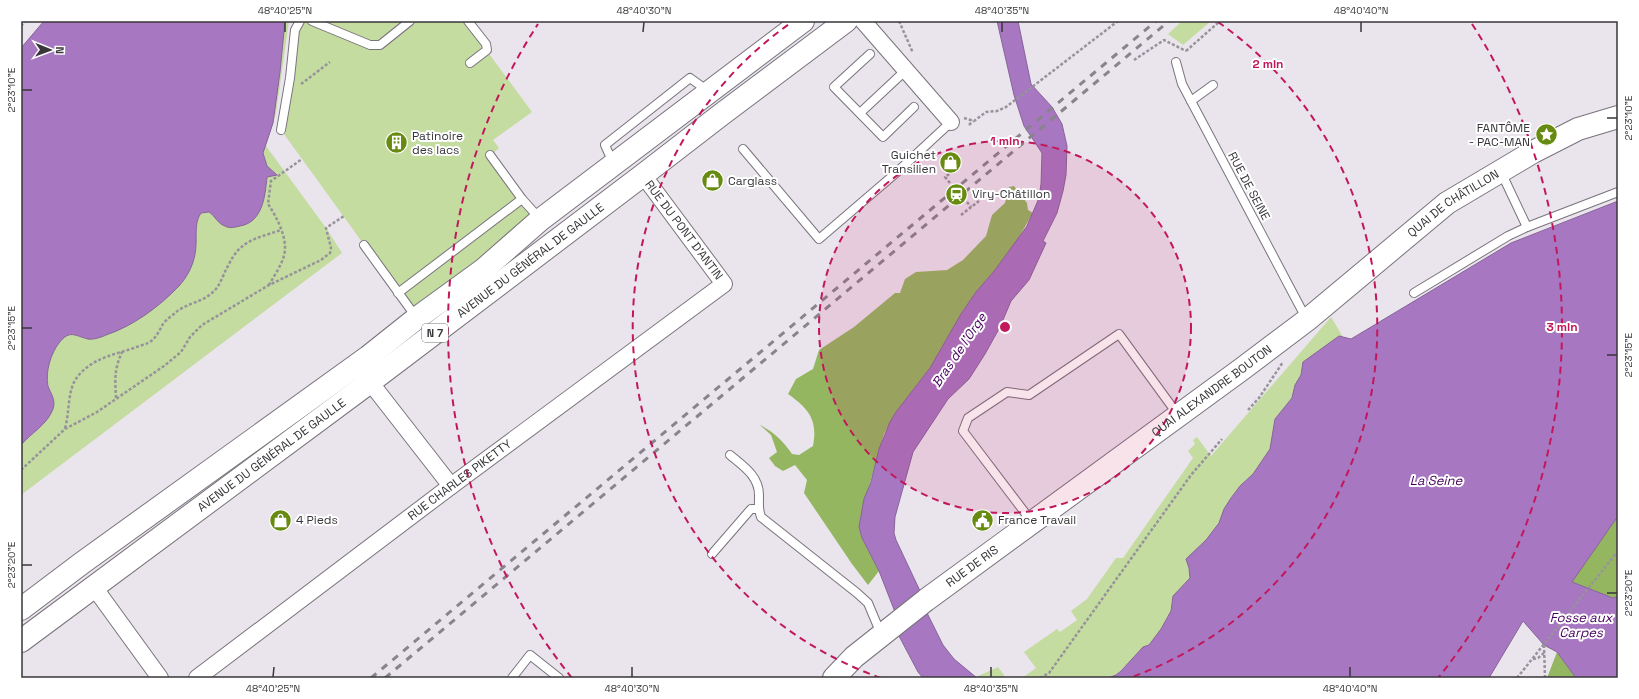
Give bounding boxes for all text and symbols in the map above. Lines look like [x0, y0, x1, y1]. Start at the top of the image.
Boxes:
text: 48°40'25"N [258, 4, 312, 17]
text: 48°40'30"N [617, 4, 671, 17]
text: 48°40'35"N [975, 4, 1029, 17]
text: 48°40'40"N [1334, 4, 1388, 17]
north arrow [30, 30, 70, 70]
text: N [53, 46, 67, 54]
text: 2 min [1252, 56, 1284, 72]
text: 2°23'10"E [5, 67, 18, 112]
text: 2°23'10"E [1622, 95, 1635, 140]
place label: FANTÔME - PAC-MAN [1469, 120, 1530, 150]
place icon: FANTÔME - PAC-MAN [1533, 122, 1559, 148]
place label: Patinoire des lacs [412, 128, 463, 158]
building icon: Patinoire des lacs [383, 130, 409, 156]
text: 1 min [990, 133, 1020, 149]
place label: Guichet Transilien [882, 147, 936, 177]
shop icon: Guichet Transilien [938, 149, 964, 175]
street label: RUE DE SEINE [1224, 149, 1274, 223]
street label: QUAI DE CHÂTILLON [1404, 166, 1502, 241]
shop icon: Carglass [700, 168, 726, 194]
place label: Carglass [728, 173, 777, 189]
street label: RUE DU PONT D'ANTIN [641, 177, 727, 283]
station icon: Viry-Châtillon [943, 181, 969, 207]
place label: Viry-Châtillon [972, 186, 1050, 202]
street label: AVENUE DU GÉNÉRAL DE GAULLE [454, 199, 608, 321]
text: 2°23'15"E [5, 305, 18, 350]
water label: Bras de l'Orge [928, 309, 991, 390]
text: 3 min [1546, 319, 1578, 335]
centre of rings [998, 320, 1012, 334]
road number: N 7 [422, 324, 448, 342]
text: 2°23'15"E [1622, 332, 1635, 377]
street label: QUAI ALEXANDRE BOUTON [1148, 341, 1275, 440]
street label: AVENUE DU GÉNÉRAL DE GAULLE [194, 395, 349, 515]
street label: RUE CHARLES PIKETTY [405, 435, 515, 524]
water label: La Seine [1410, 472, 1464, 489]
shop icon: 4 Pieds [267, 507, 293, 533]
public building icon: France Travail [969, 507, 995, 533]
place label: 4 Pieds [296, 512, 338, 528]
place label: France Travail [998, 512, 1076, 528]
text: 2°23'20"E [5, 541, 18, 588]
street label: RUE DE RIS [943, 542, 1002, 591]
text: 2°23'20"E [1622, 569, 1635, 616]
water label: Fosse aux Carpes [1550, 609, 1614, 641]
text: 48°40'25"N [246, 682, 300, 695]
text: 48°40'30"N [605, 682, 659, 695]
text: 48°40'35"N [964, 682, 1018, 695]
text: 48°40'40"N [1323, 682, 1377, 695]

